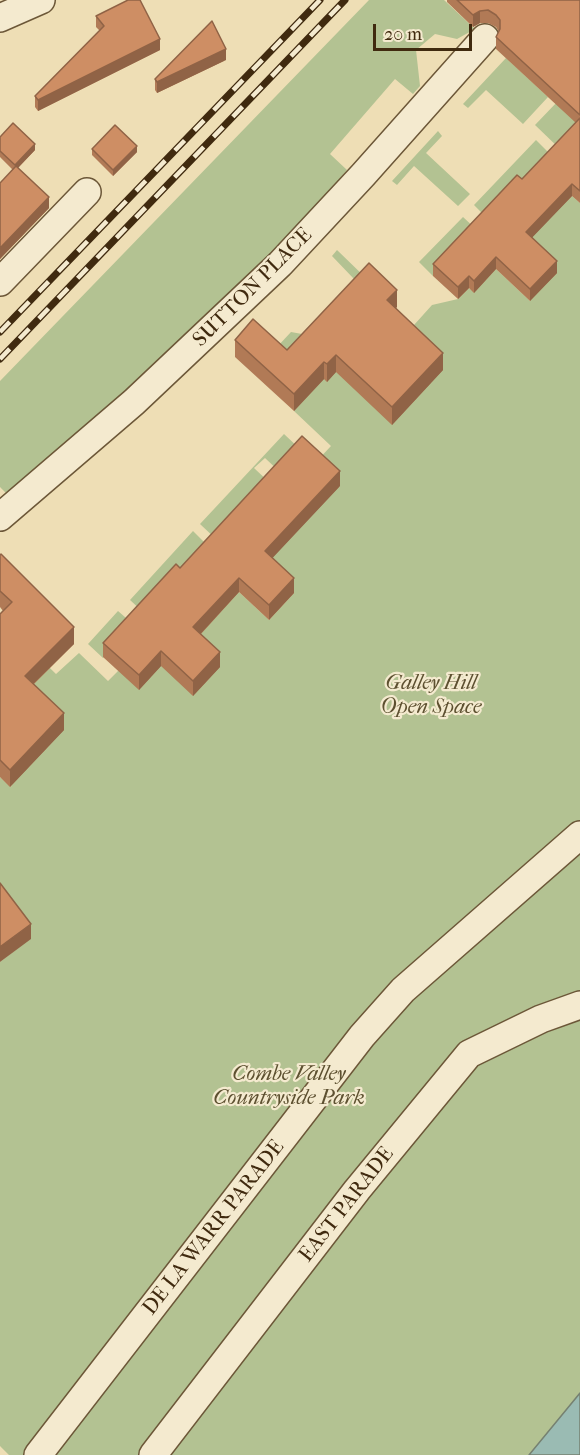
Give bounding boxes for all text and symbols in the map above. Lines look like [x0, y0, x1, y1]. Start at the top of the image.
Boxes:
scale bar [376, 12, 475, 50]
text: 20 m [384, 24, 422, 45]
street label: SUTTON PLACE [188, 223, 318, 353]
park label: Galley Hill Open Space [381, 671, 481, 721]
park label: Combe Valley Countryside Park [213, 1062, 365, 1112]
street label: DE LA WARR PARADE [138, 1136, 290, 1320]
street label: EAST PARADE [294, 1143, 400, 1267]

